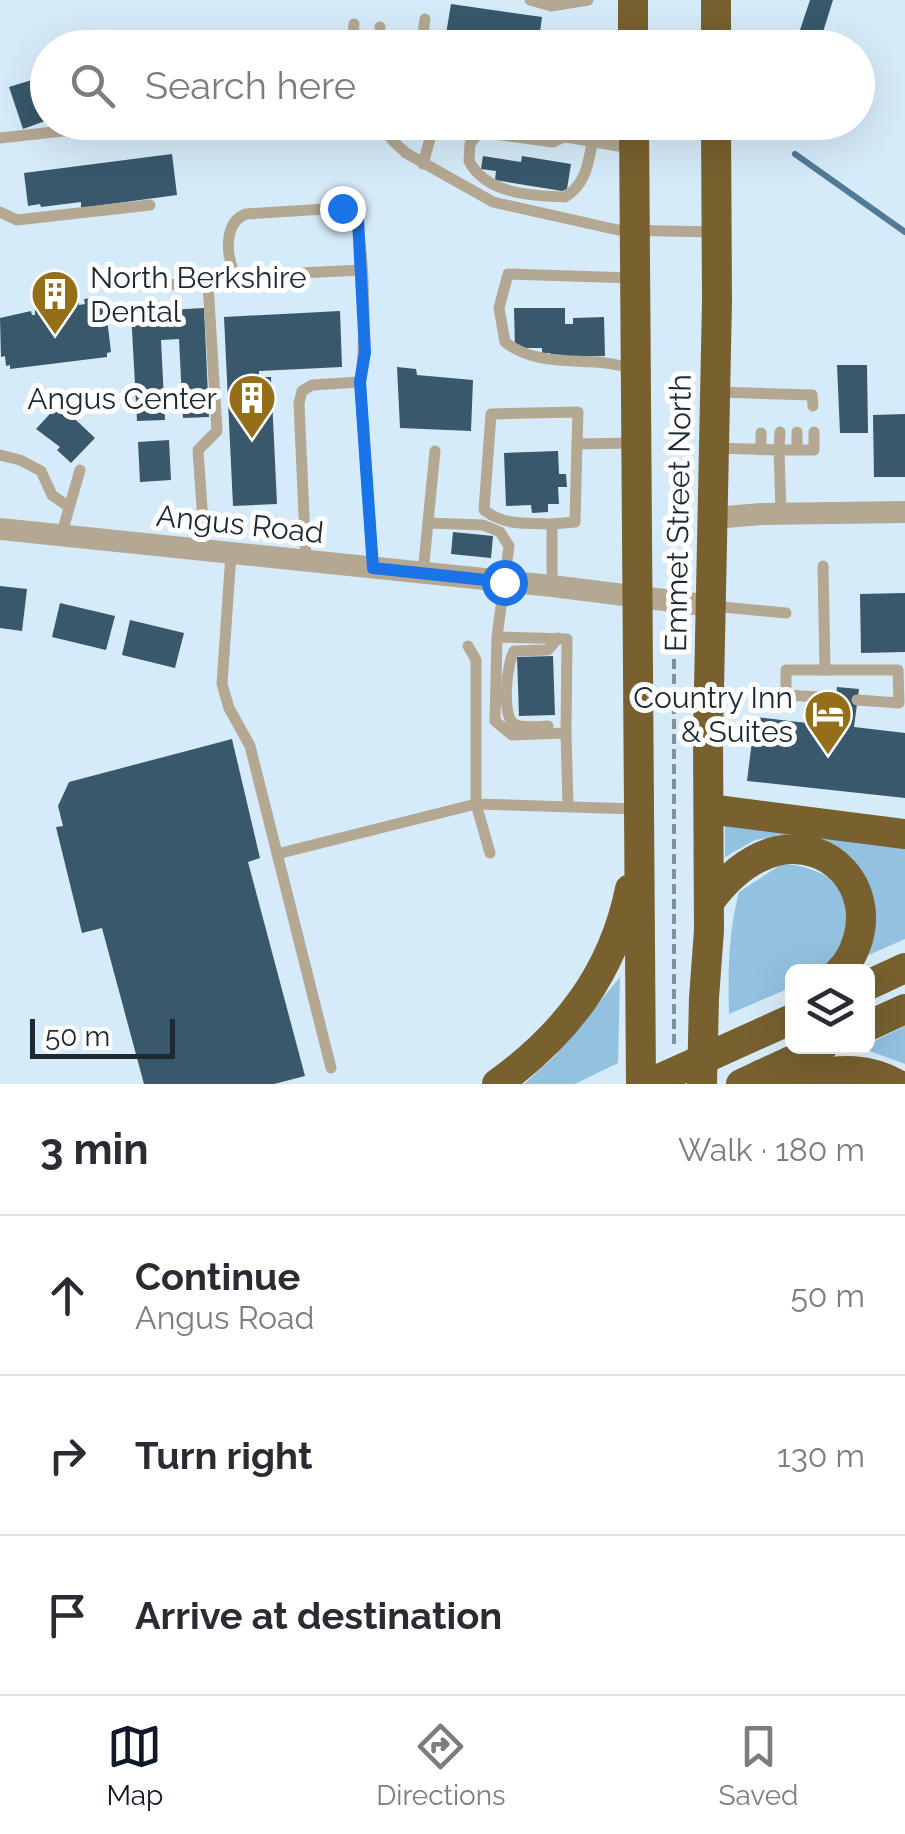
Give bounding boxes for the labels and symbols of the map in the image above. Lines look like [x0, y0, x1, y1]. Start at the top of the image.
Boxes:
route end [320, 186, 366, 232]
place label: North Berkshire Dental [90, 260, 307, 329]
building icon: North Berkshire Dental [29, 268, 81, 336]
building icon: Angus Center [226, 372, 278, 440]
street label: Emmet Street North [658, 374, 698, 652]
place label: Angus Center [27, 381, 217, 416]
street label: Angus Road [155, 498, 325, 550]
route start [482, 560, 528, 606]
place label: Country Inn & Suites [633, 680, 793, 749]
hotel icon: Country Inn & Suites [802, 688, 854, 756]
scale bar [30, 1014, 175, 1058]

